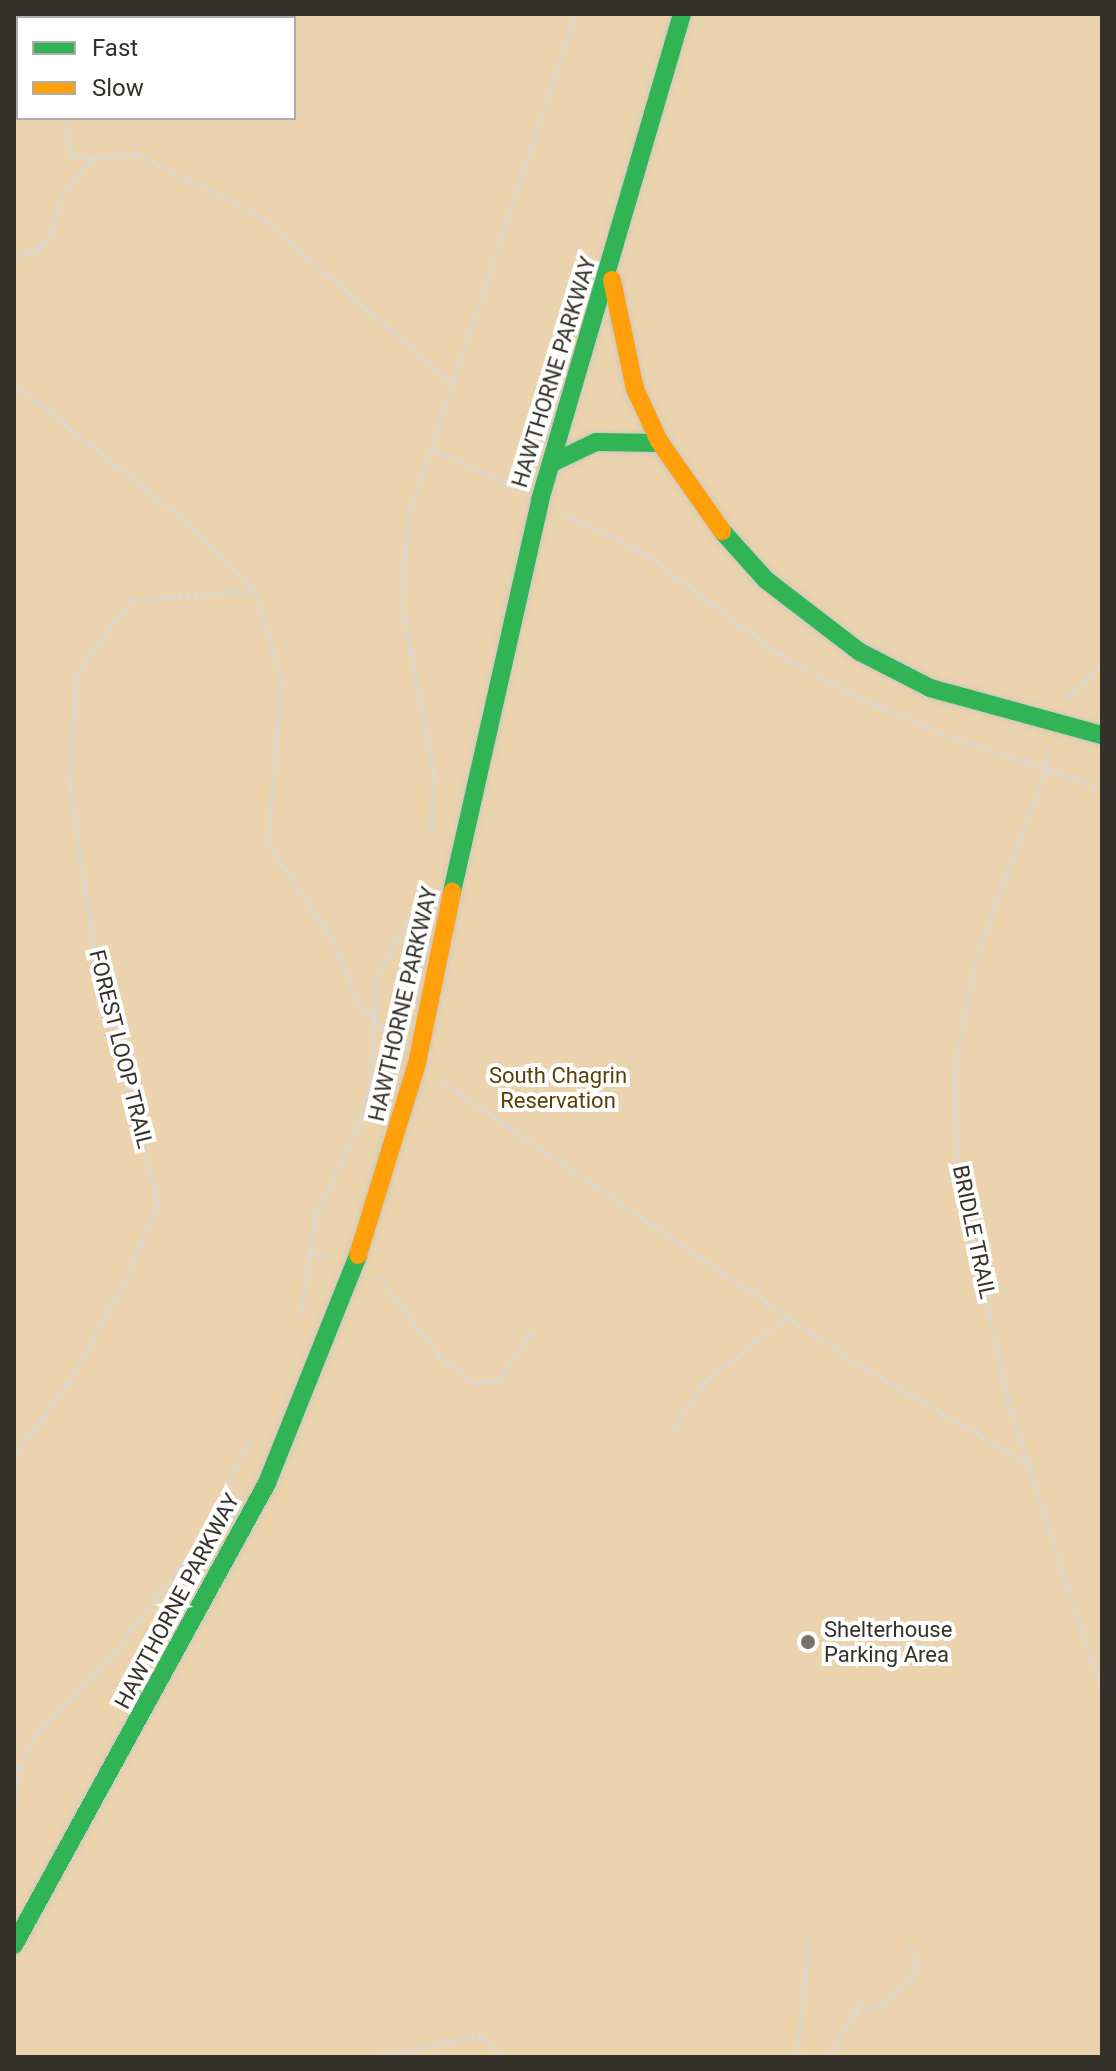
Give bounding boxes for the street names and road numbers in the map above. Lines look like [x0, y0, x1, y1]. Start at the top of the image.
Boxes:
street label: HAWTHORNE PARKWAY [506, 253, 602, 491]
street label: HAWTHORNE PARKWAY [363, 884, 443, 1124]
street label: FOREST LOOP TRAIL [83, 947, 159, 1151]
street label: BRIDLE TRAIL [947, 1163, 1001, 1301]
street label: HAWTHORNE PARKWAY [109, 1489, 245, 1713]

